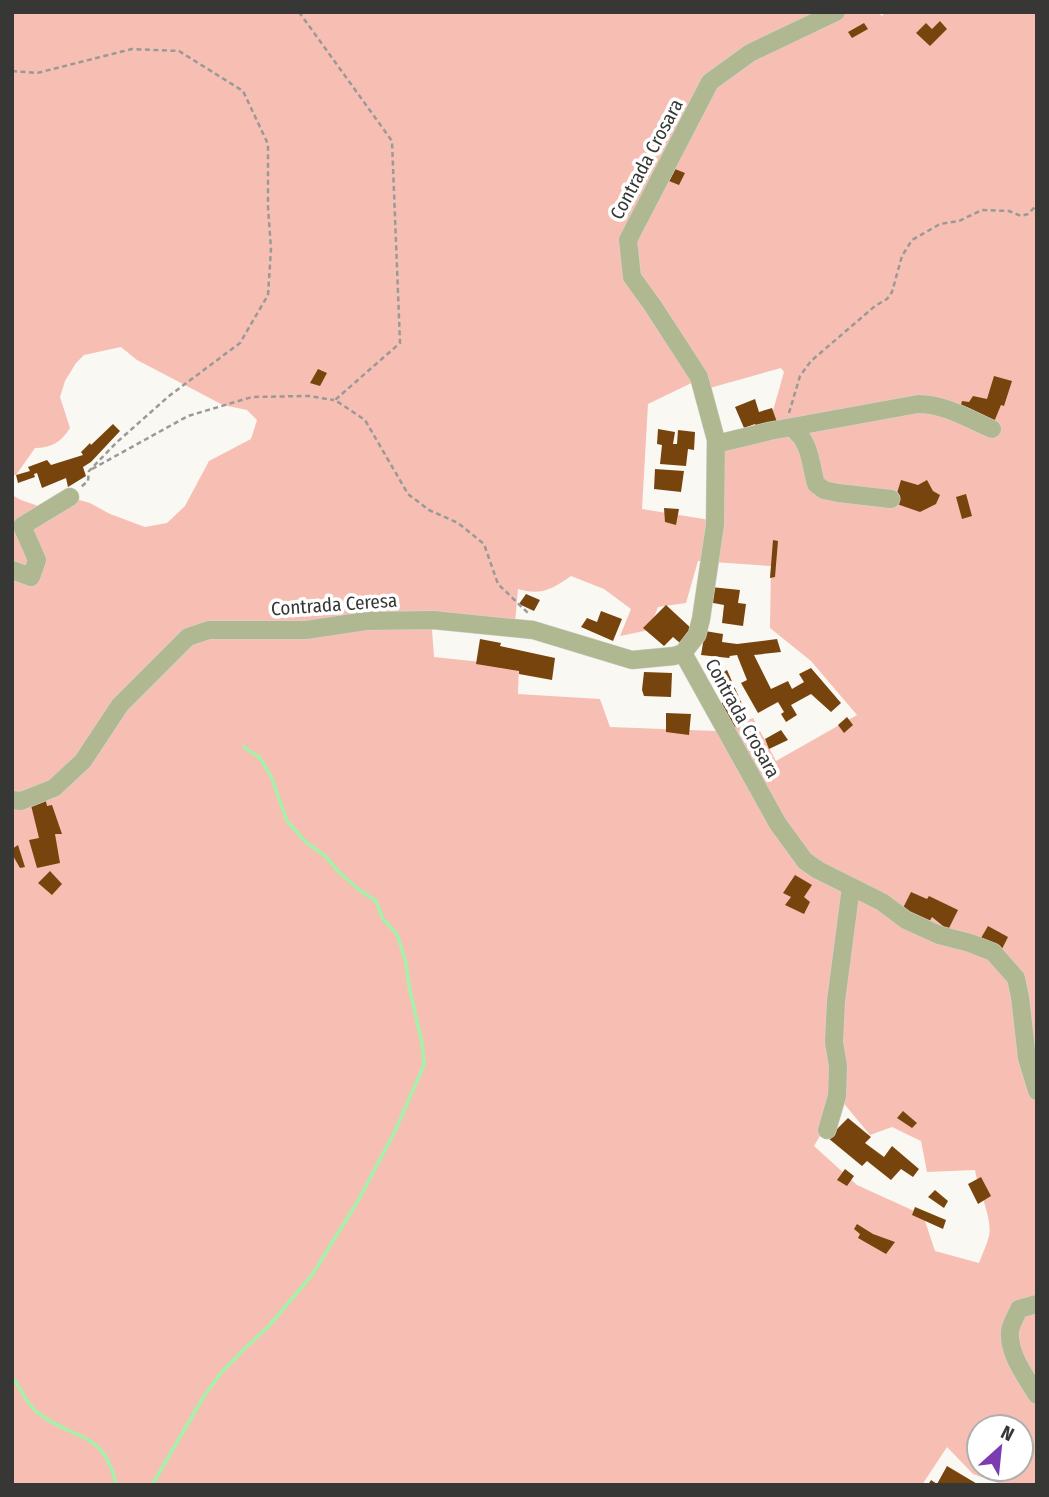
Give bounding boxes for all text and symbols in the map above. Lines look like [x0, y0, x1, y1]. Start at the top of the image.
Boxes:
street label: Contrada Crosara [605, 95, 688, 223]
street label: Contrada Ceresa [270, 589, 398, 620]
street label: Contrada Crosara [700, 655, 785, 782]
north arrow [965, 1413, 1035, 1483]
text: N [997, 1420, 1018, 1446]

